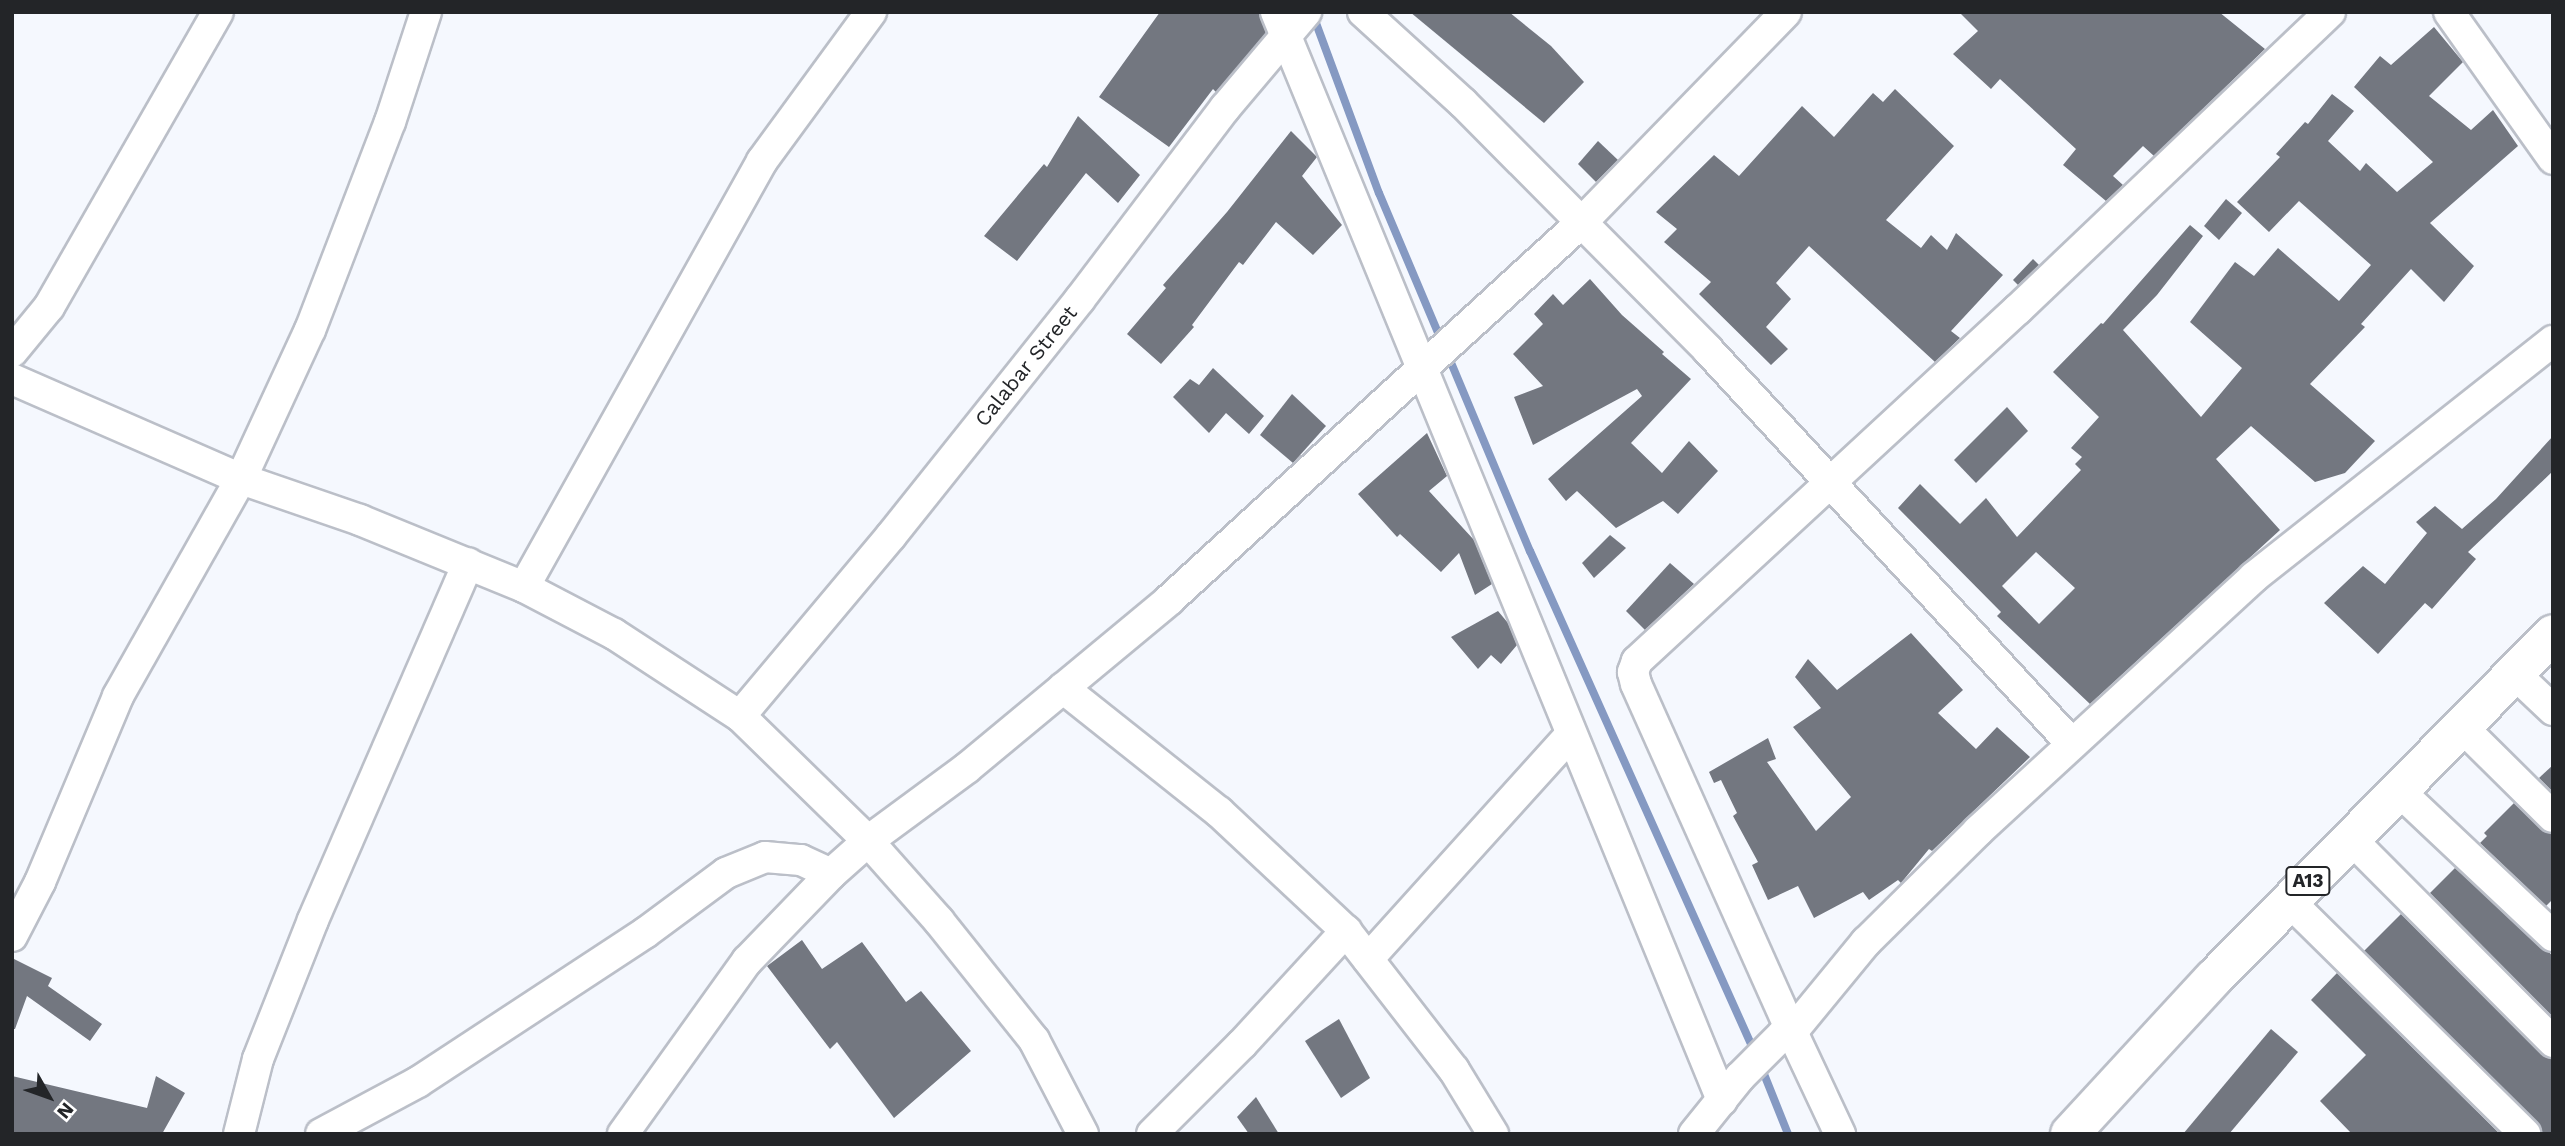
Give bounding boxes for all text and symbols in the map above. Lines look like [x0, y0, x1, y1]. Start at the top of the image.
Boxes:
street label: Calabar Street [969, 300, 1083, 432]
road number: A13 [2285, 866, 2331, 897]
north arrow [14, 1062, 84, 1132]
text: N [52, 1098, 79, 1124]

